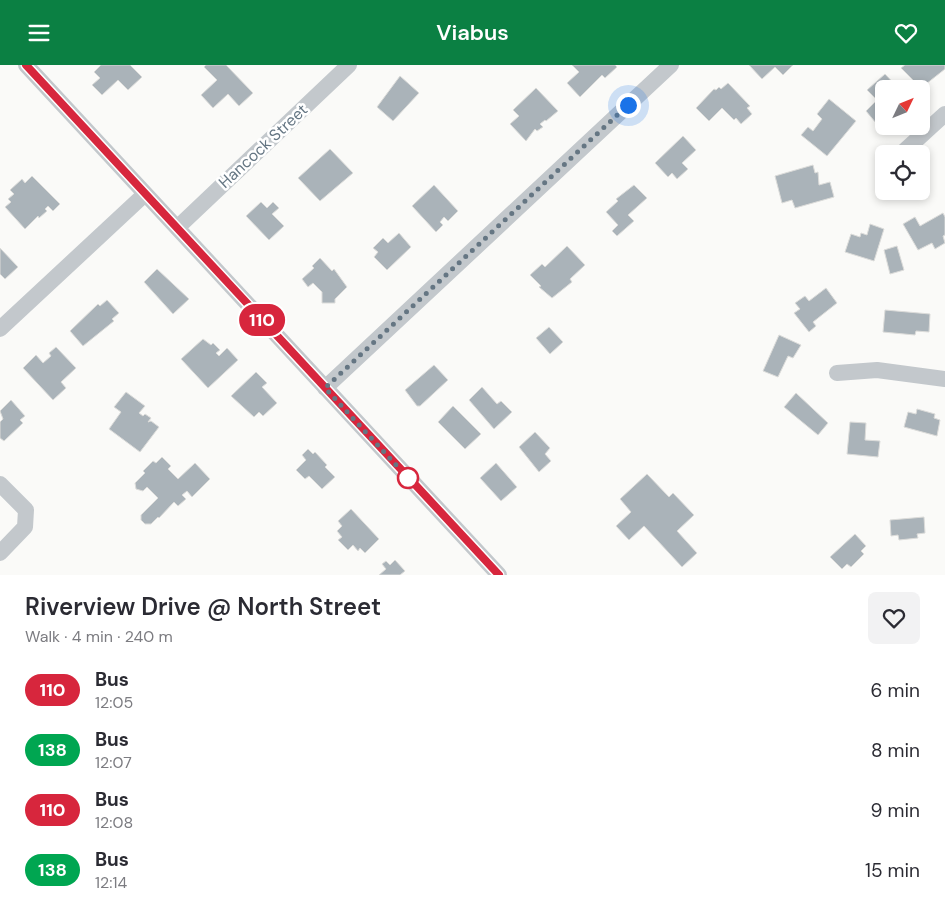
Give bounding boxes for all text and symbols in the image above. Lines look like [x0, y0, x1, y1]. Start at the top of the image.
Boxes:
text: Viabus [436, 18, 509, 47]
icon: menu [25, 19, 53, 47]
icon: heart [892, 19, 920, 47]
north arrow [875, 80, 930, 135]
map controls [875, 80, 930, 200]
your location [616, 93, 641, 118]
street label: Hancock Street [214, 99, 312, 193]
button: locate [875, 145, 930, 200]
line badge: 110 [233, 304, 291, 336]
text: 110 [249, 308, 275, 332]
unlabelled marker [397, 467, 419, 489]
text: Riverview Drive @ North Street [25, 591, 381, 622]
button: heart [868, 592, 920, 644]
text: Walk · 4 min · 240 m [25, 626, 173, 647]
text: Bus [95, 667, 129, 692]
text: 110 [40, 678, 65, 702]
text: 6 min [871, 678, 920, 703]
text: 12:05 [95, 692, 133, 713]
text: Bus [95, 727, 129, 752]
text: 138 [38, 738, 67, 762]
text: 8 min [871, 738, 920, 763]
text: 12:07 [95, 752, 132, 773]
text: Bus [95, 787, 129, 812]
text: 110 [40, 798, 65, 822]
text: 9 min [871, 798, 920, 823]
text: 12:08 [95, 812, 133, 833]
text: Bus [95, 847, 129, 872]
text: 138 [38, 858, 67, 882]
text: 15 min [865, 858, 920, 883]
text: 12:14 [95, 872, 127, 893]

